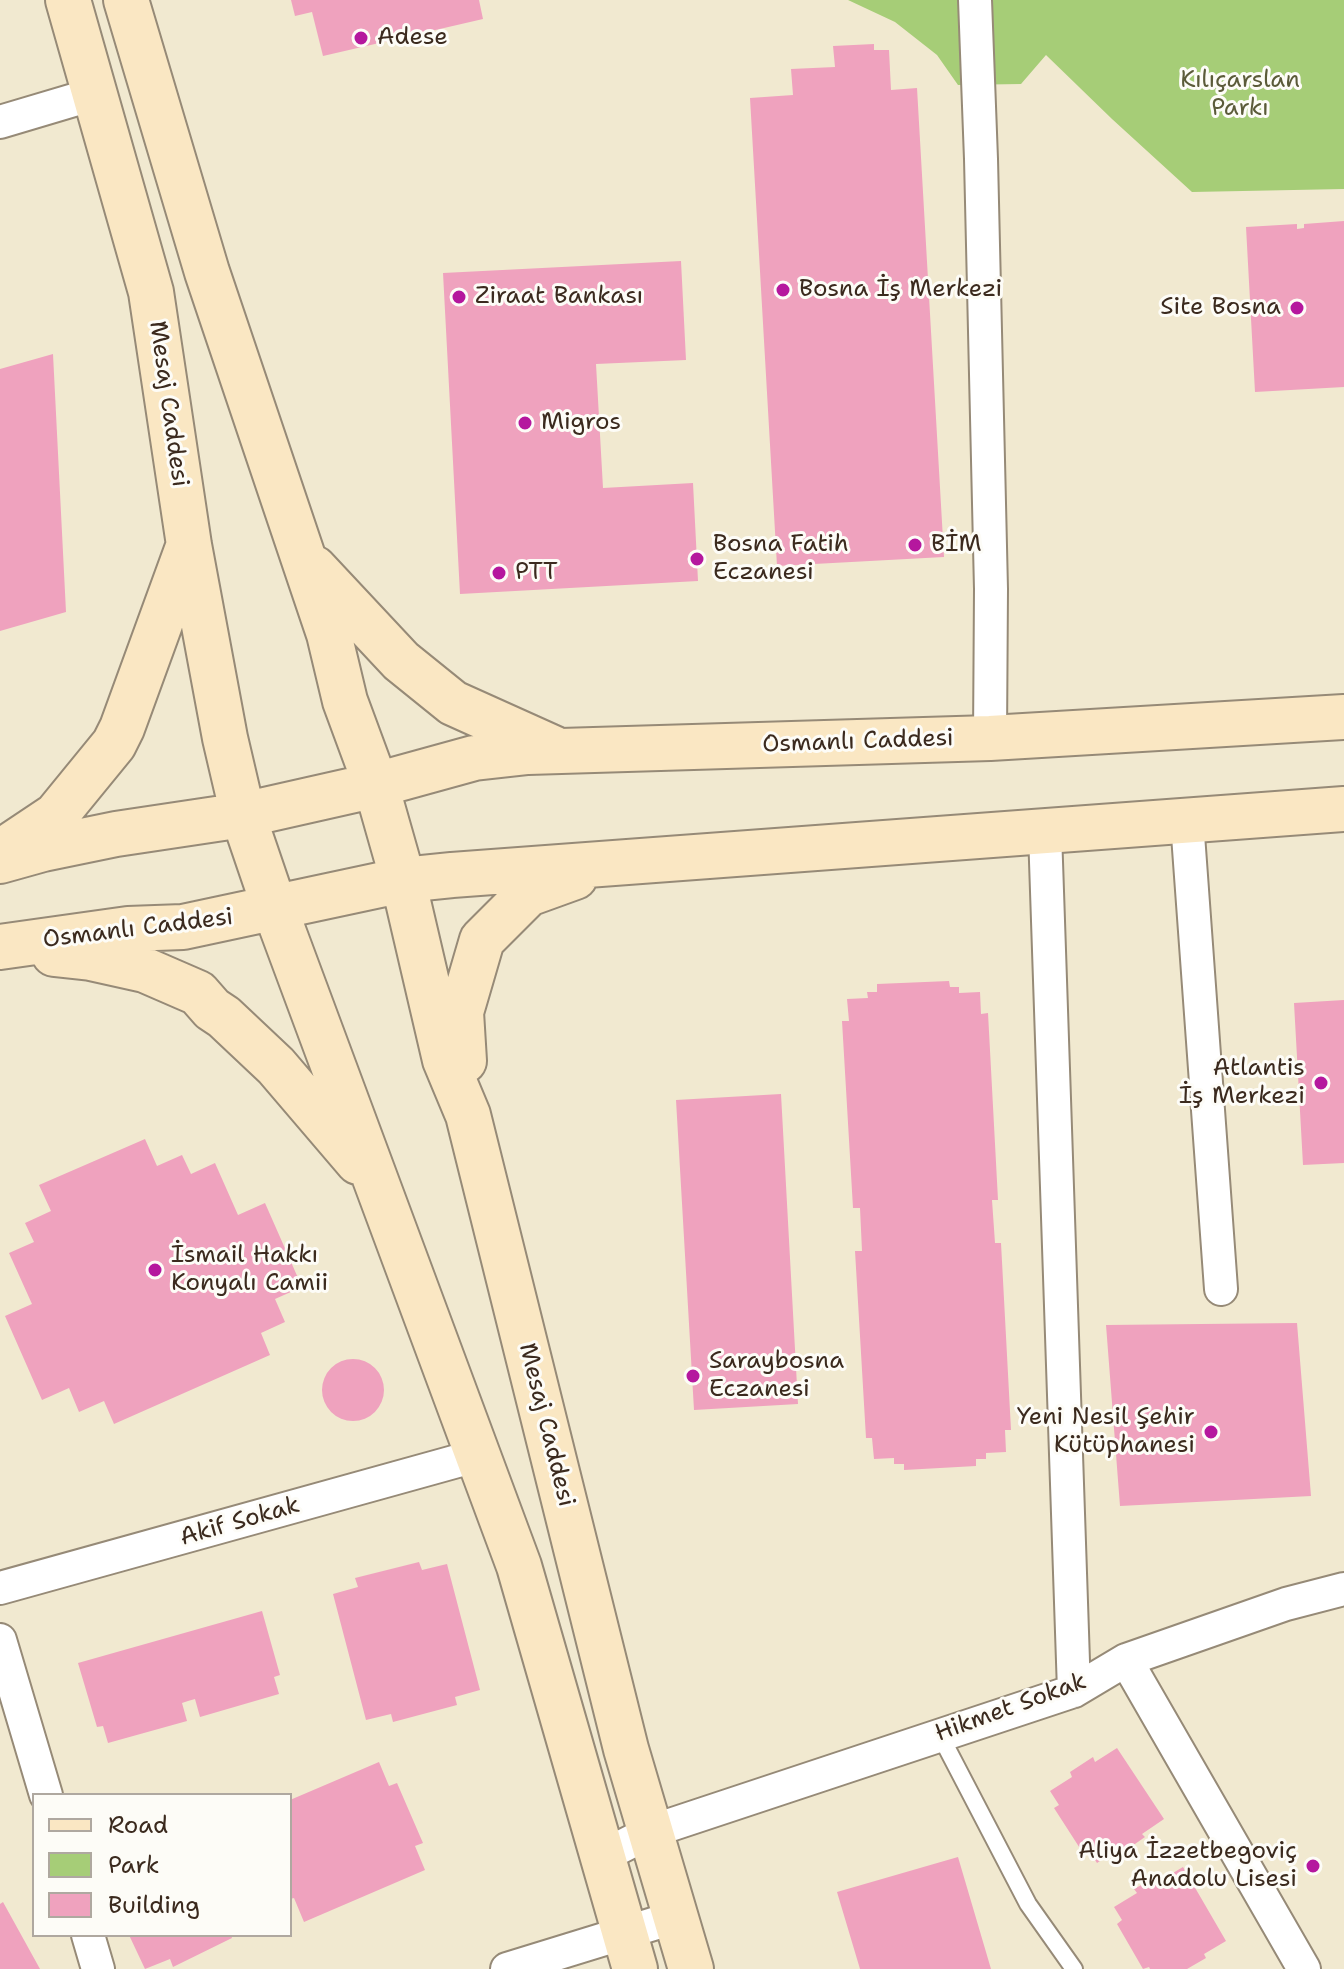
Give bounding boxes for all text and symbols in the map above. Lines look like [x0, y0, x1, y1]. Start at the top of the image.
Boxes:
place label: Adese [377, 24, 448, 52]
marker: Adese [352, 29, 370, 47]
park label: Kılıçarslan Parkı [1180, 67, 1300, 123]
place label: Bosna İş Merkezi [799, 276, 1002, 304]
marker: Bosna İş Merkezi [774, 281, 792, 299]
place label: Ziraat Bankası [475, 283, 643, 311]
marker: Ziraat Bankası [450, 288, 468, 306]
place label: Site Bosna [1160, 294, 1281, 322]
marker: Site Bosna [1288, 299, 1306, 317]
street label: Mesaj Caddesi [142, 319, 194, 489]
place label: Migros [541, 409, 621, 437]
marker: Migros [516, 414, 534, 432]
place label: Bosna Fatih Eczanesi [713, 531, 849, 587]
place label: BİM [931, 531, 981, 559]
marker: BİM [906, 536, 924, 554]
marker: Bosna Fatih Eczanesi [688, 550, 706, 568]
place label: PTT [515, 559, 558, 587]
marker: PTT [490, 564, 508, 582]
street label: Osmanlı Caddesi [762, 724, 954, 760]
street label: Osmanlı Caddesi [41, 903, 235, 955]
place label: Atlantis İş Merkezi [1179, 1055, 1305, 1111]
marker: Atlantis İş Merkezi [1312, 1074, 1330, 1092]
place label: İsmail Hakkı Konyalı Camii [171, 1242, 328, 1298]
marker: İsmail Hakkı Konyalı Camii [146, 1261, 164, 1279]
street label: Mesaj Caddesi [512, 1340, 580, 1510]
place label: Saraybosna Eczanesi [709, 1348, 844, 1404]
marker: Saraybosna Eczanesi [684, 1367, 702, 1385]
place label: Yeni Nesil Şehir Kütüphanesi [1017, 1404, 1195, 1460]
marker: Yeni Nesil Şehir Kütüphanesi [1202, 1423, 1220, 1441]
street label: Akif Sokak [177, 1491, 303, 1553]
street label: Hikmet Sokak [932, 1667, 1090, 1749]
legend [32, 1793, 292, 1937]
text: Road [108, 1809, 168, 1841]
place label: Aliya İzzetbegoviç Anadolu Lisesi [1078, 1838, 1297, 1894]
text: Park [108, 1849, 160, 1881]
marker: Aliya İzzetbegoviç Anadolu Lisesi [1304, 1857, 1322, 1875]
text: Building [108, 1889, 200, 1921]

